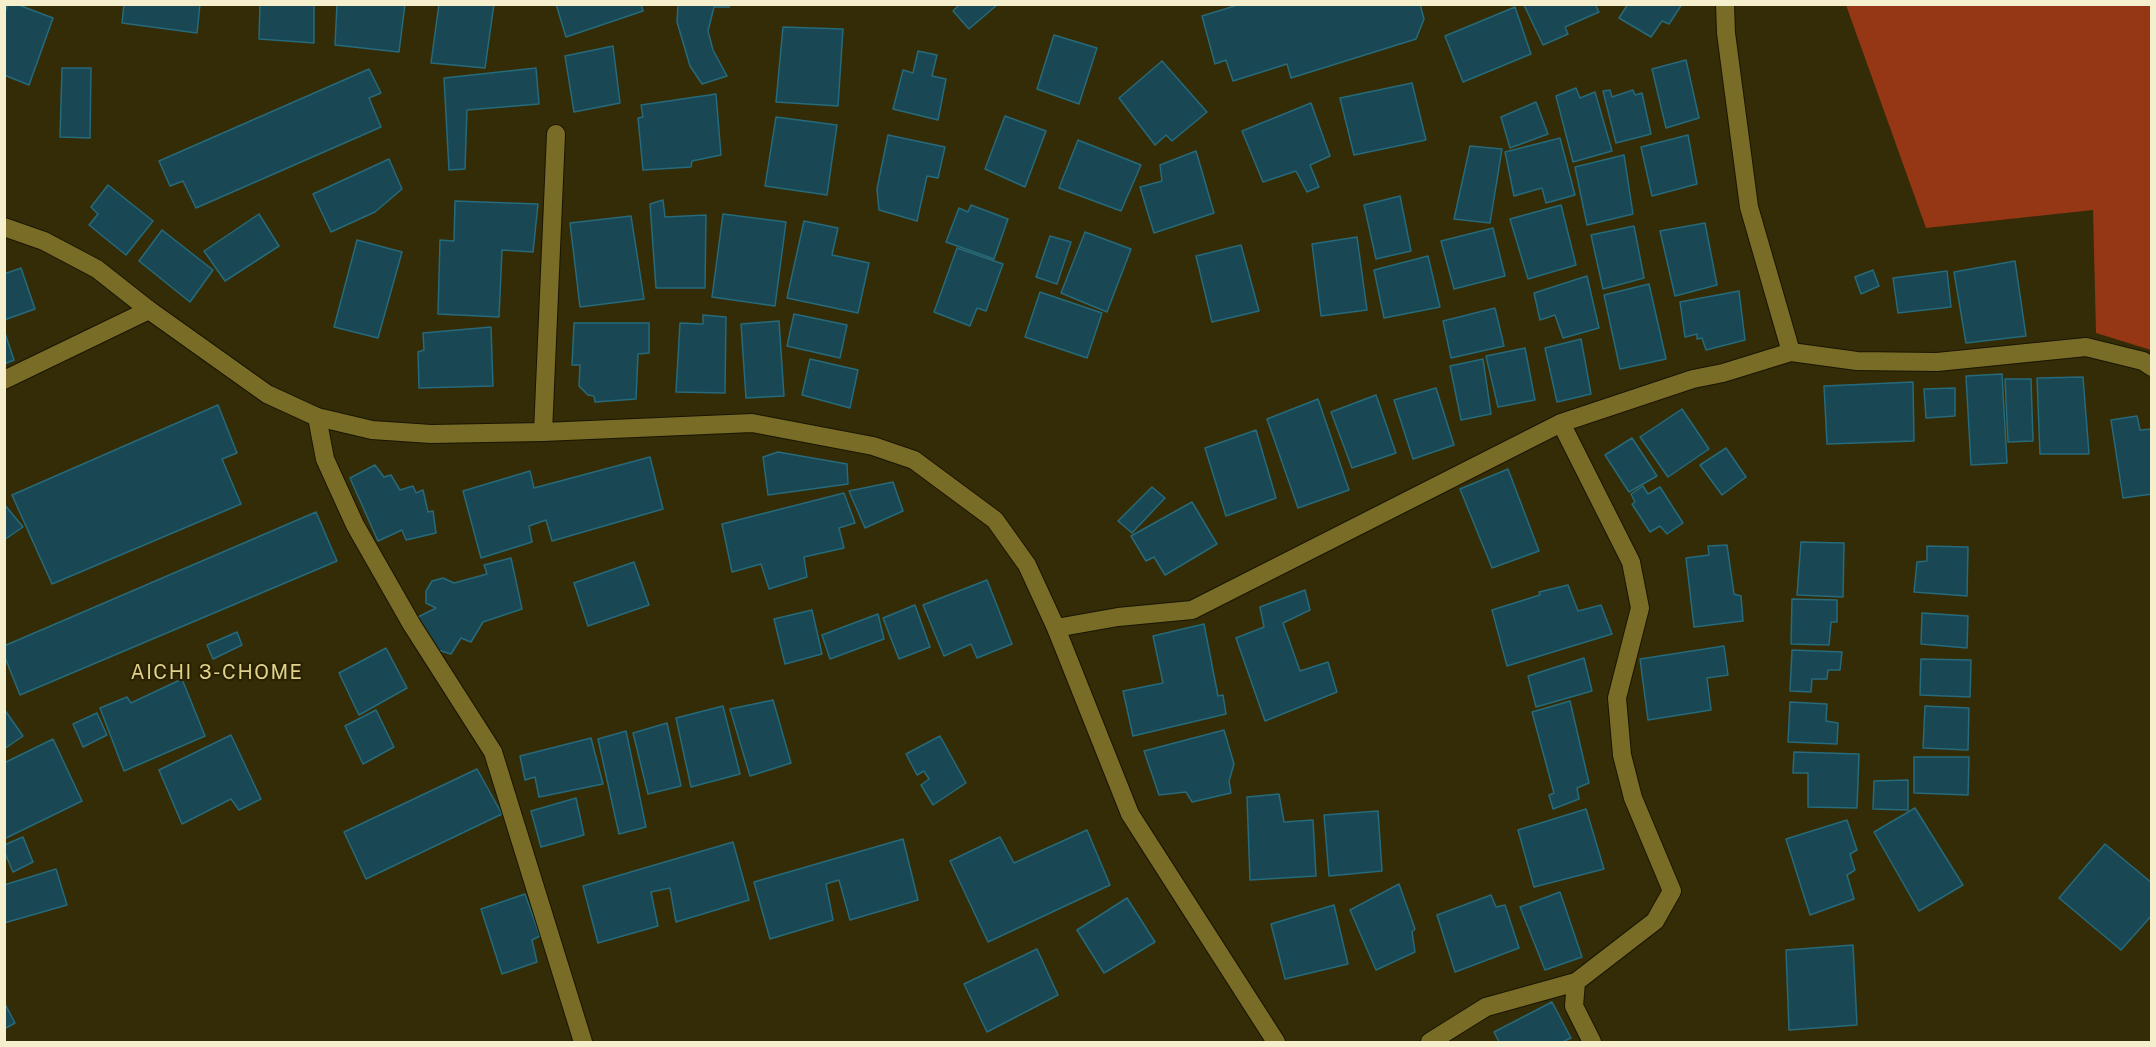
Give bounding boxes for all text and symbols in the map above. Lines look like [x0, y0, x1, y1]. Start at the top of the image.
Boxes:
district label: AICHI 3-CHOME [130, 661, 304, 685]

